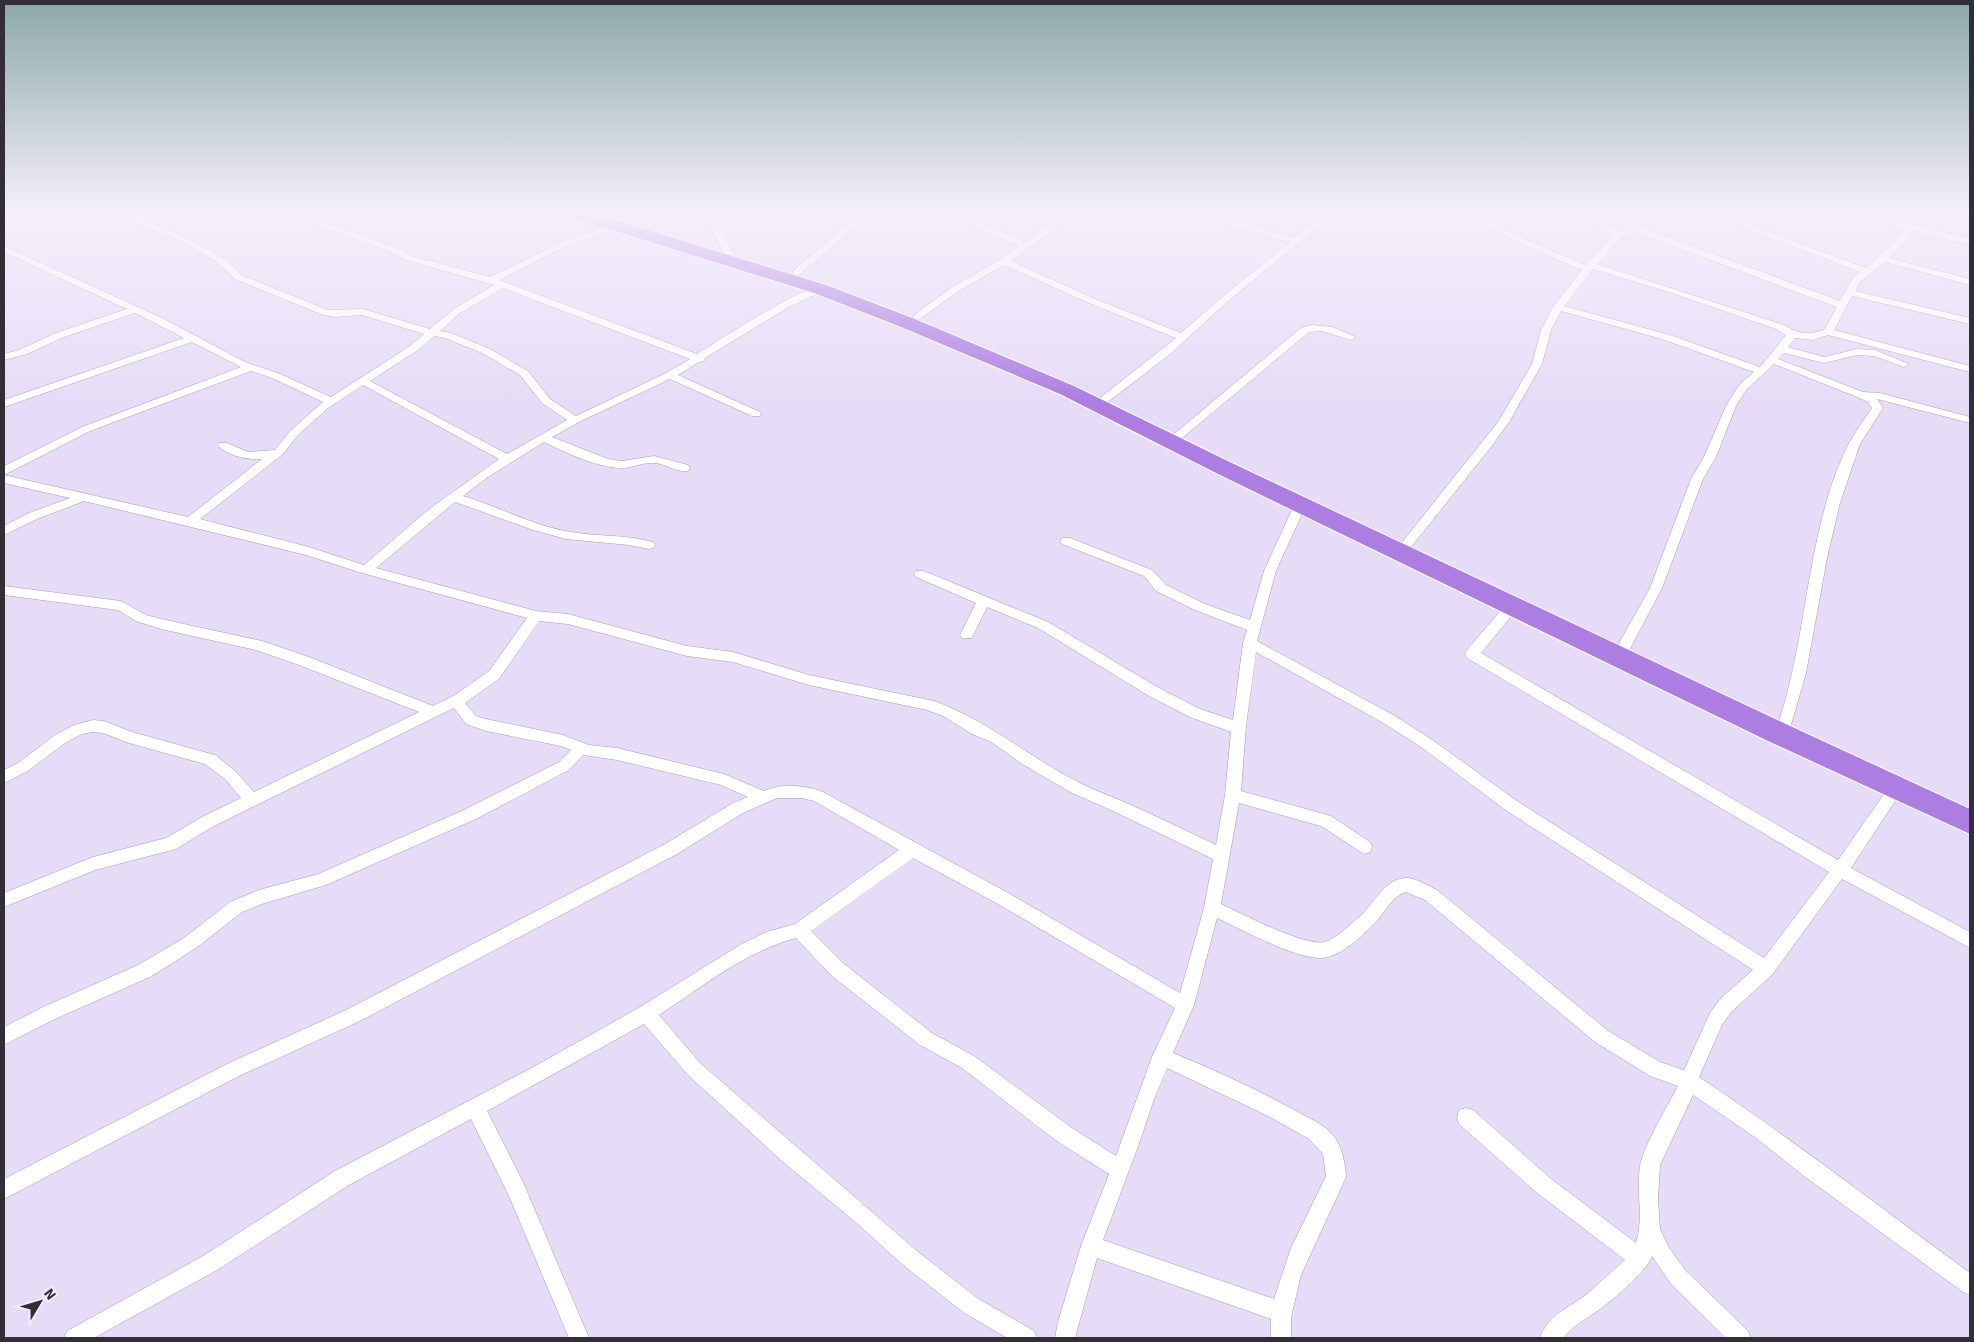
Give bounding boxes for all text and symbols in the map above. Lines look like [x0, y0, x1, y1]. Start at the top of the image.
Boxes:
north arrow [15, 1277, 65, 1327]
text: N [40, 1285, 60, 1303]

